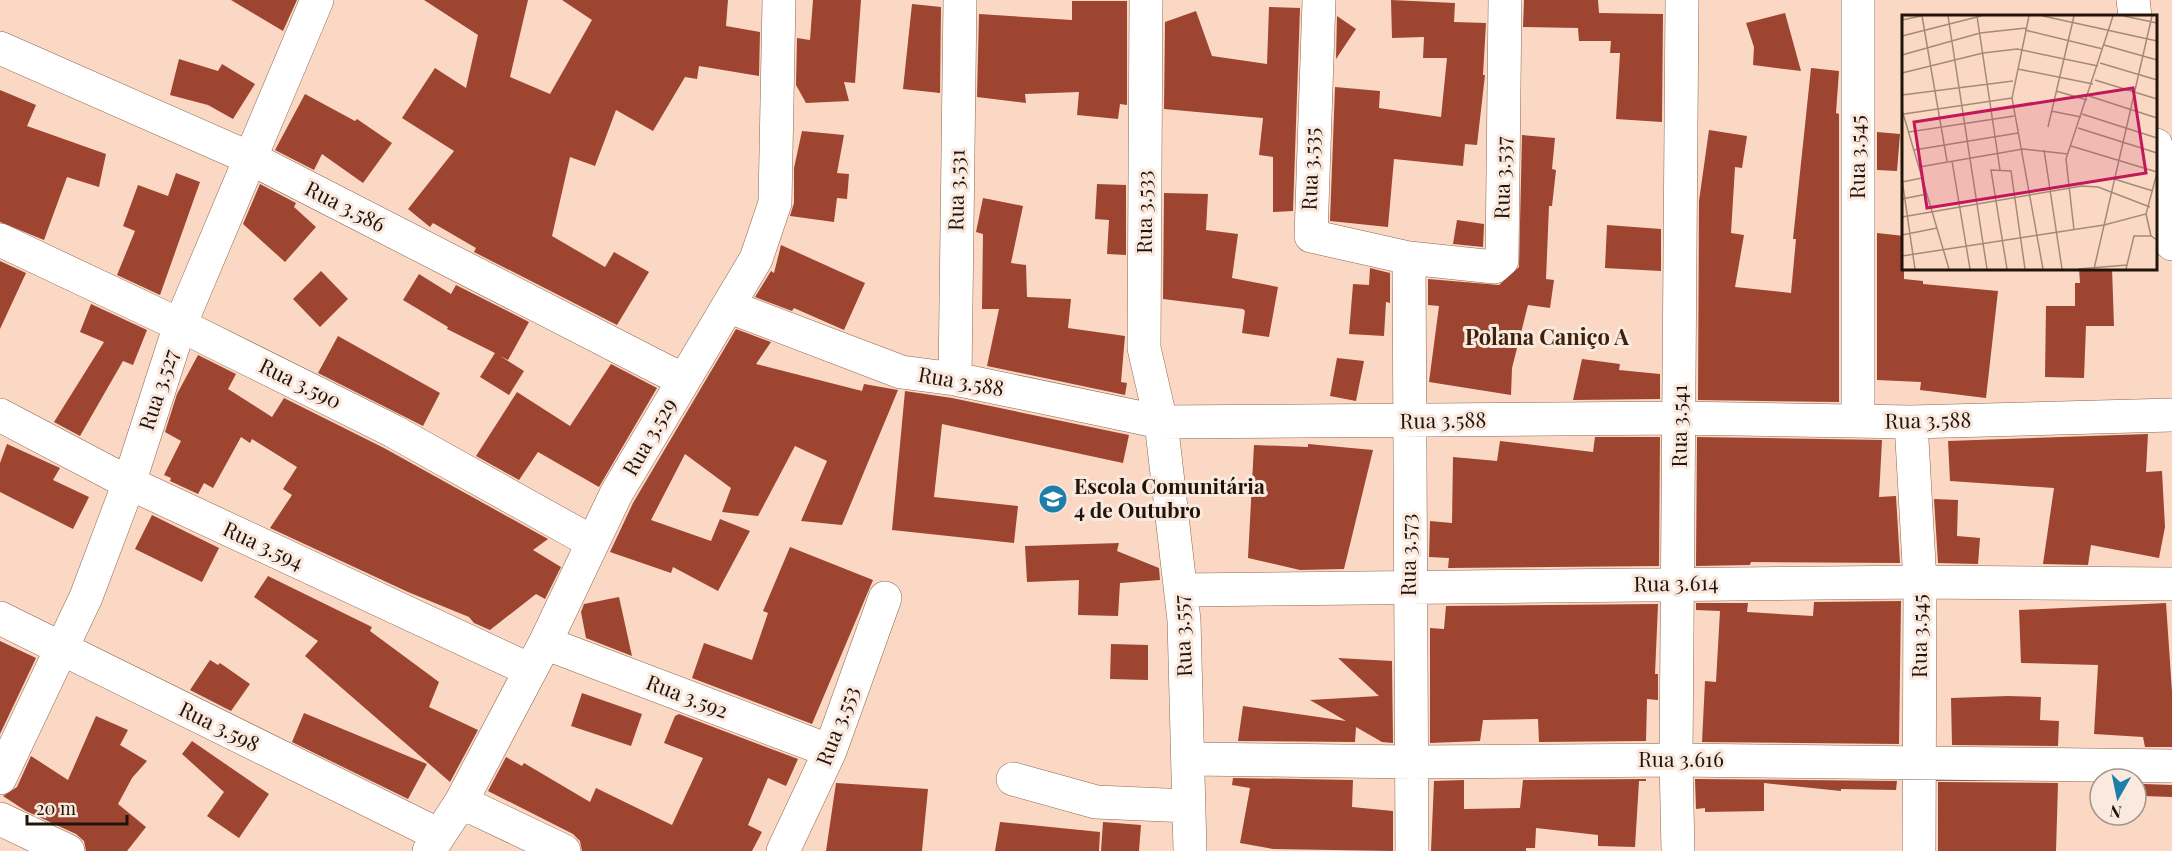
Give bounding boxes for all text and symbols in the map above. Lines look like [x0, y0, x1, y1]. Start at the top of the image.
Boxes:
inset map [1902, 15, 2157, 270]
street label: Rua 3.545 [1842, 115, 1870, 199]
street label: Rua 3.535 [1294, 127, 1324, 211]
street label: Rua 3.537 [1486, 136, 1516, 220]
street label: Rua 3.531 [940, 149, 970, 231]
street label: Rua 3.533 [1129, 170, 1157, 254]
street label: Rua 3.586 [301, 173, 391, 237]
district label: Polana Caniço A [1465, 321, 1629, 351]
street label: Rua 3.527 [131, 345, 183, 433]
street label: Rua 3.590 [255, 350, 347, 414]
street label: Rua 3.588 [916, 359, 1006, 401]
street label: Rua 3.541 [1664, 384, 1692, 467]
street label: Rua 3.529 [615, 392, 682, 480]
street label: Rua 3.588 [1399, 404, 1486, 434]
street label: Rua 3.588 [1884, 404, 1971, 434]
place label: Escola Comunitária 4 de Outubro [1074, 471, 1265, 523]
school or university icon: Escola Comunitária 4 de Outubro [1037, 483, 1069, 515]
street label: Rua 3.594 [219, 513, 309, 575]
street label: Rua 3.573 [1393, 514, 1421, 596]
street label: Rua 3.614 [1633, 567, 1719, 597]
street label: Rua 3.557 [1165, 594, 1197, 678]
street label: Rua 3.545 [1904, 594, 1932, 678]
street label: Rua 3.592 [643, 667, 733, 724]
street label: Rua 3.553 [808, 682, 864, 769]
street label: Rua 3.598 [175, 694, 265, 757]
street label: Rua 3.616 [1638, 744, 1724, 772]
north arrow [2088, 767, 2148, 827]
scale bar [27, 788, 128, 826]
text: 20 m [36, 796, 76, 820]
text: N [2108, 801, 2123, 824]

